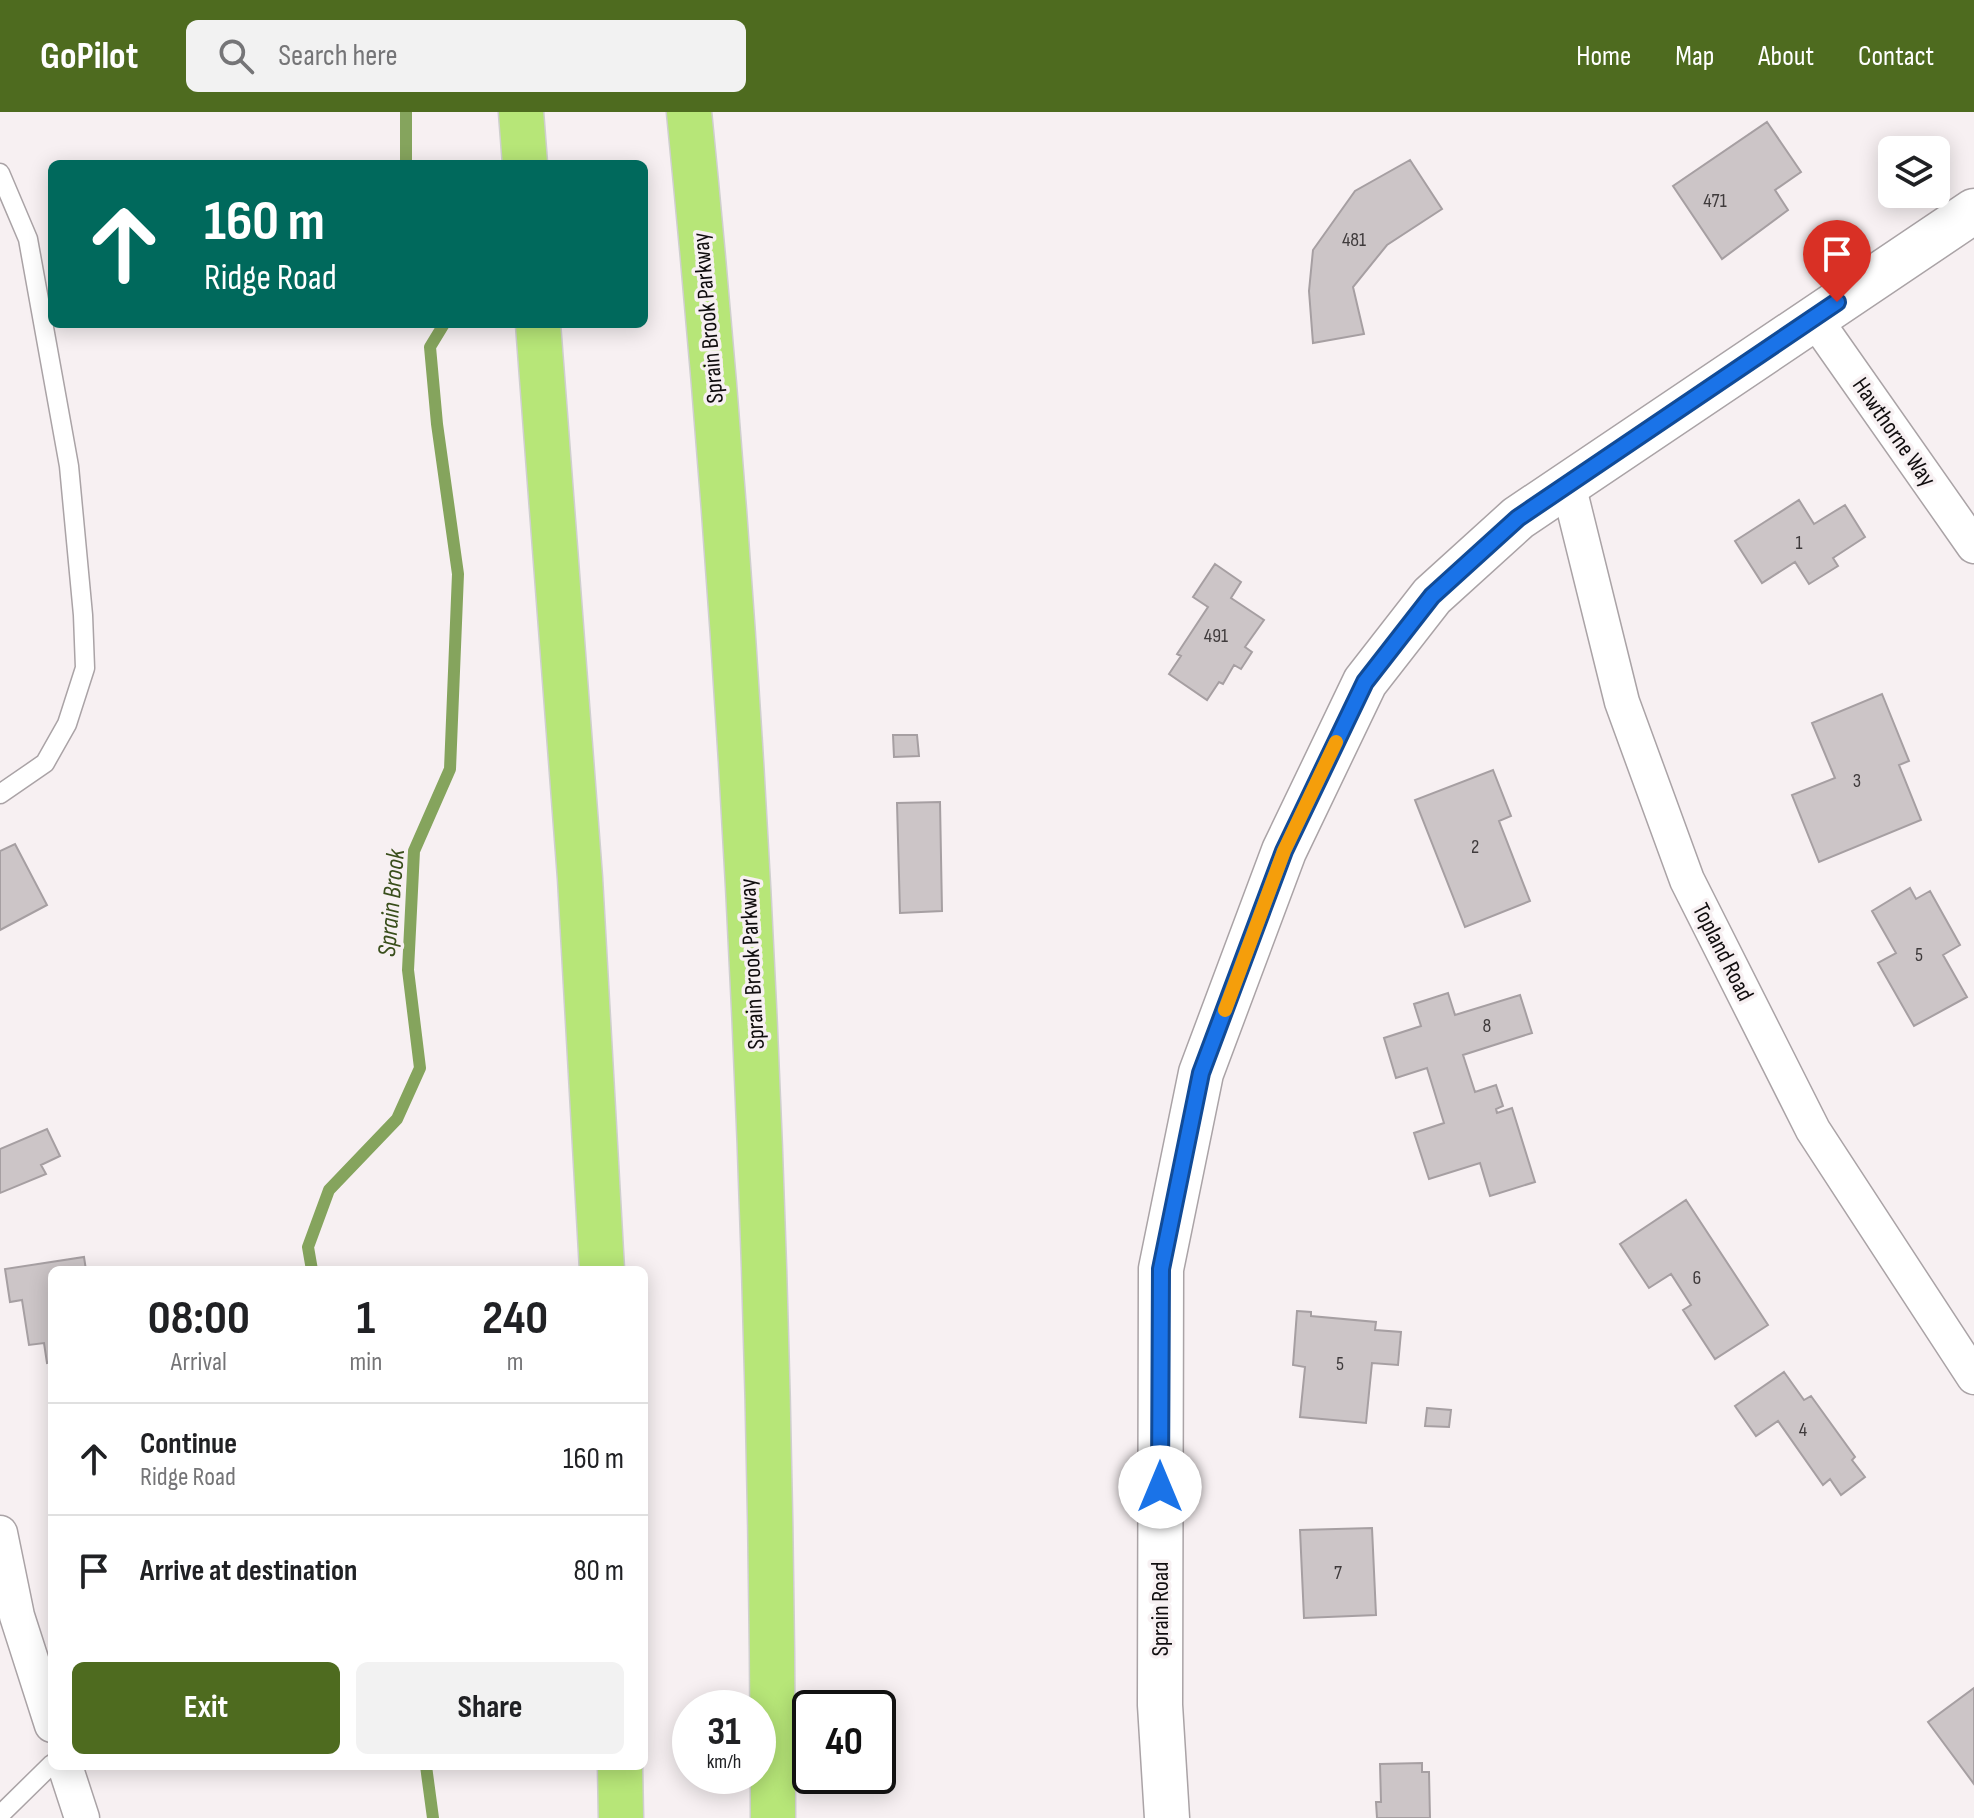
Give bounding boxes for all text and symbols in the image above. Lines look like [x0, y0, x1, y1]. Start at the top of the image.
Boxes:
search box [186, 20, 746, 92]
text: GoPilot [40, 34, 138, 79]
icon: search [214, 34, 258, 78]
text: Search here [278, 38, 398, 74]
text: Home [1576, 40, 1631, 73]
text: Map [1675, 40, 1714, 73]
text: About [1758, 40, 1814, 73]
text: Contact [1858, 40, 1934, 73]
map controls [1878, 136, 1950, 208]
button: layers [1878, 136, 1950, 208]
text: 160 m [204, 189, 325, 256]
house number: 471 [1703, 189, 1727, 213]
icon: ahead [72, 192, 176, 296]
pin [1803, 220, 1871, 302]
house number: 481 [1342, 228, 1366, 252]
street label: Sprain Brook Parkway [686, 231, 730, 405]
icon: arrive [1815, 232, 1859, 276]
text: Ridge Road [204, 257, 337, 300]
street label: Hawthorne Way [1846, 372, 1942, 492]
house number: 1 [1796, 531, 1803, 555]
house number: 491 [1204, 624, 1228, 648]
house number: 3 [1853, 769, 1861, 793]
house number: 2 [1471, 835, 1479, 859]
water label: Sprain Brook [372, 847, 412, 958]
street label: Sprain Brook Parkway [733, 878, 771, 1050]
street label: Topland Road [1686, 898, 1760, 1006]
house number: 5 [1915, 943, 1923, 967]
house number: 8 [1483, 1014, 1491, 1038]
house number: 6 [1693, 1266, 1701, 1290]
text: 08:00 [148, 1290, 250, 1347]
text: 1 [357, 1290, 375, 1347]
text: 240 [482, 1290, 548, 1347]
text: Arrival [171, 1347, 227, 1378]
text: min [350, 1347, 382, 1378]
text: m [507, 1347, 523, 1378]
house number: 5 [1336, 1352, 1344, 1376]
house number: 4 [1799, 1418, 1807, 1442]
text: Continue [140, 1426, 237, 1462]
icon: ahead [72, 1437, 116, 1481]
text: 160 m [563, 1441, 624, 1477]
position arrow [1118, 1445, 1202, 1529]
text: Ridge Road [140, 1462, 236, 1493]
icon: arrive [72, 1549, 116, 1593]
text: Arrive at destination [140, 1553, 357, 1589]
text: 80 m [573, 1553, 624, 1589]
house number: 7 [1334, 1561, 1342, 1585]
street label: Sprain Road [1146, 1562, 1175, 1656]
button: Exit [72, 1662, 340, 1754]
button: Share [356, 1662, 624, 1754]
speed limit sign: 40 [792, 1690, 896, 1794]
text: 31 [707, 1708, 741, 1756]
text: km/h [707, 1750, 741, 1774]

